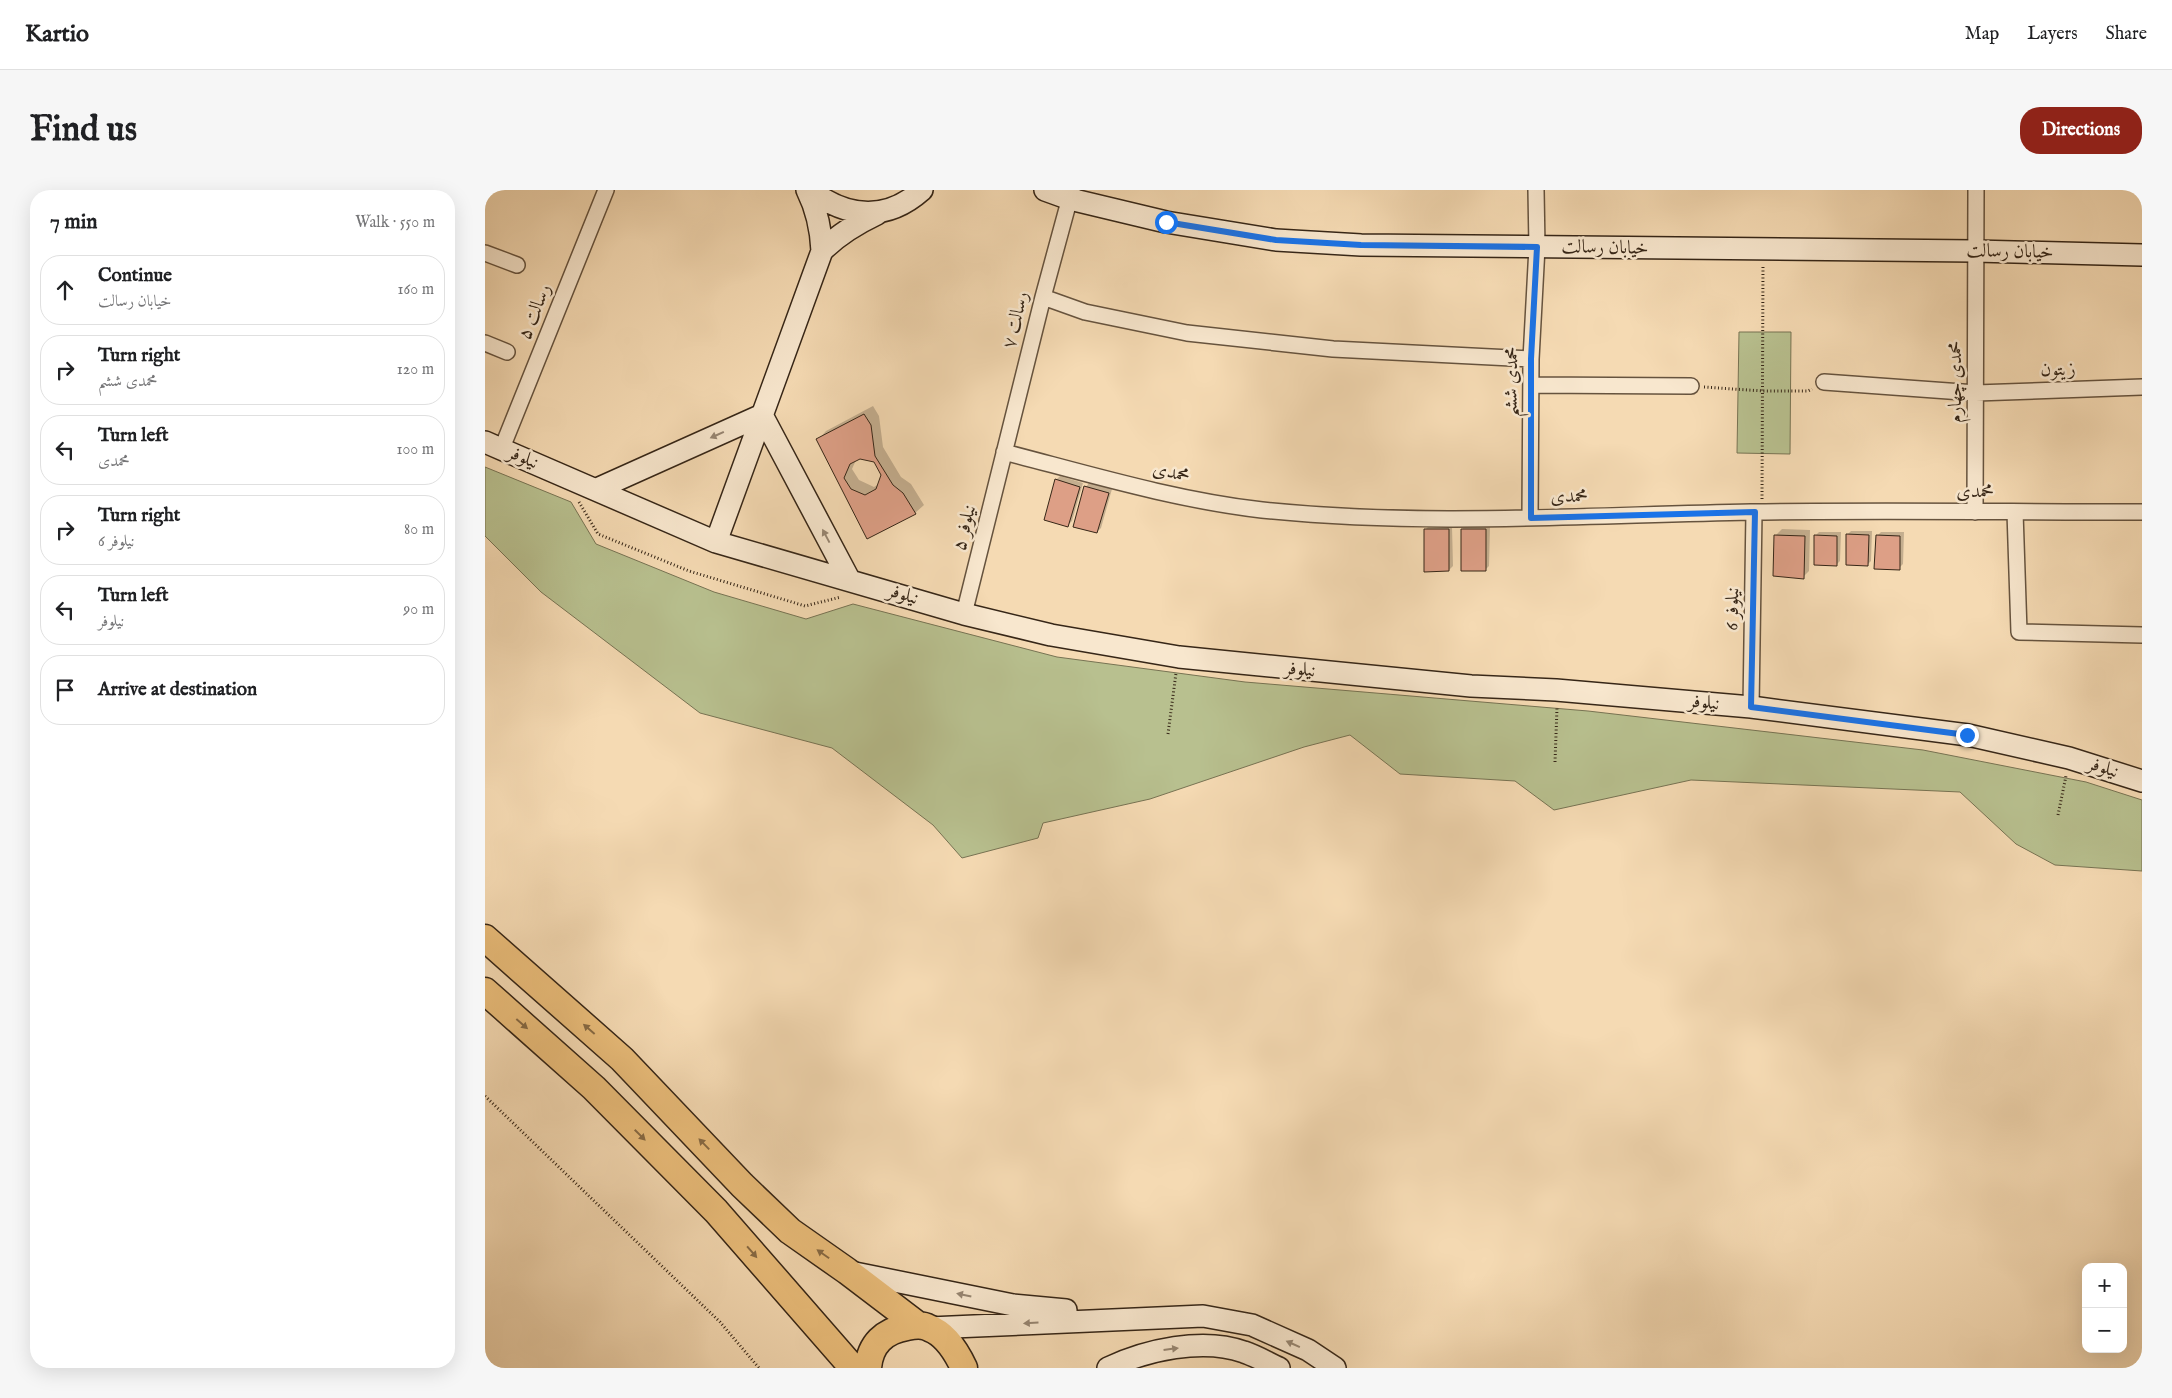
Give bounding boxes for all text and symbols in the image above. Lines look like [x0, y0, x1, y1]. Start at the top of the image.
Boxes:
text: Kartio [25, 19, 89, 50]
text: Map [1965, 23, 1999, 46]
text: Layers [2027, 23, 2078, 46]
text: Share [2106, 23, 2147, 46]
button: Directions [2020, 107, 2142, 154]
text: Find us [30, 108, 137, 153]
text: 7 min [50, 209, 97, 236]
route start [1155, 211, 1178, 234]
text: Walk · 550 m [355, 213, 435, 233]
street label: خیابان رسالت [1561, 235, 1649, 261]
street label: خیابان رسالت [1966, 239, 2054, 265]
text: Continue [98, 264, 172, 288]
icon: ahead [51, 276, 79, 304]
text: 160 m [398, 280, 434, 300]
street label: رسالت ۵ [513, 281, 557, 343]
street label: رسالت ۷ [997, 289, 1035, 351]
text: خیابان رسالت [98, 292, 171, 312]
street label: محمدی چهارم [1944, 341, 1971, 423]
text: Turn right [98, 344, 180, 368]
street label: محمدی ششم [1499, 346, 1531, 417]
icon: right [51, 356, 79, 384]
street label: زیتون [2040, 357, 2076, 383]
text: 120 m [397, 360, 434, 380]
text: محمدی ششم [98, 372, 157, 392]
text: Turn left [98, 424, 169, 448]
one-way arrow [710, 432, 724, 440]
icon: left [51, 436, 79, 464]
text: 100 m [397, 440, 434, 460]
street label: نیلوفر [502, 440, 542, 475]
text: محمدی [98, 452, 129, 472]
street label: محمدی [1150, 457, 1192, 489]
street label: محمدی [1956, 480, 1994, 504]
street label: محمدی [1550, 485, 1588, 509]
street label: نیلوفر ۵ [948, 502, 982, 554]
text: Turn right [98, 504, 180, 528]
icon: right [51, 516, 79, 544]
text: 80 m [404, 520, 434, 540]
one-way arrow [822, 529, 830, 543]
text: نیلوفر 6 [98, 532, 135, 552]
street label: نیلوفر [883, 578, 922, 611]
text: Turn left [98, 584, 169, 608]
street label: نیلوفر 6 [1721, 587, 1745, 631]
icon: left [51, 596, 79, 624]
text: 90 m [403, 600, 434, 620]
text: نیلوفر [98, 612, 124, 632]
street label: نیلوفر [1281, 657, 1317, 683]
icon: arrive [51, 676, 79, 704]
text: Arrive at destination [98, 678, 257, 702]
street label: نیلوفر [1685, 690, 1721, 716]
route end [1956, 724, 1979, 747]
street label: نیلوفر [2082, 751, 2122, 784]
one-way arrow [515, 1018, 528, 1029]
one-way arrow [582, 1024, 595, 1035]
one-way arrow [634, 1128, 646, 1140]
one-way arrow [698, 1138, 710, 1150]
one-way arrow [746, 1246, 758, 1258]
one-way arrow [816, 1249, 829, 1259]
map controls [2082, 1263, 2127, 1353]
button: + [2082, 1263, 2127, 1308]
one-way arrow [956, 1291, 971, 1299]
button: − [2082, 1308, 2127, 1353]
one-way arrow [1022, 1319, 1038, 1327]
one-way arrow [1286, 1339, 1300, 1347]
one-way arrow [1163, 1344, 1179, 1352]

